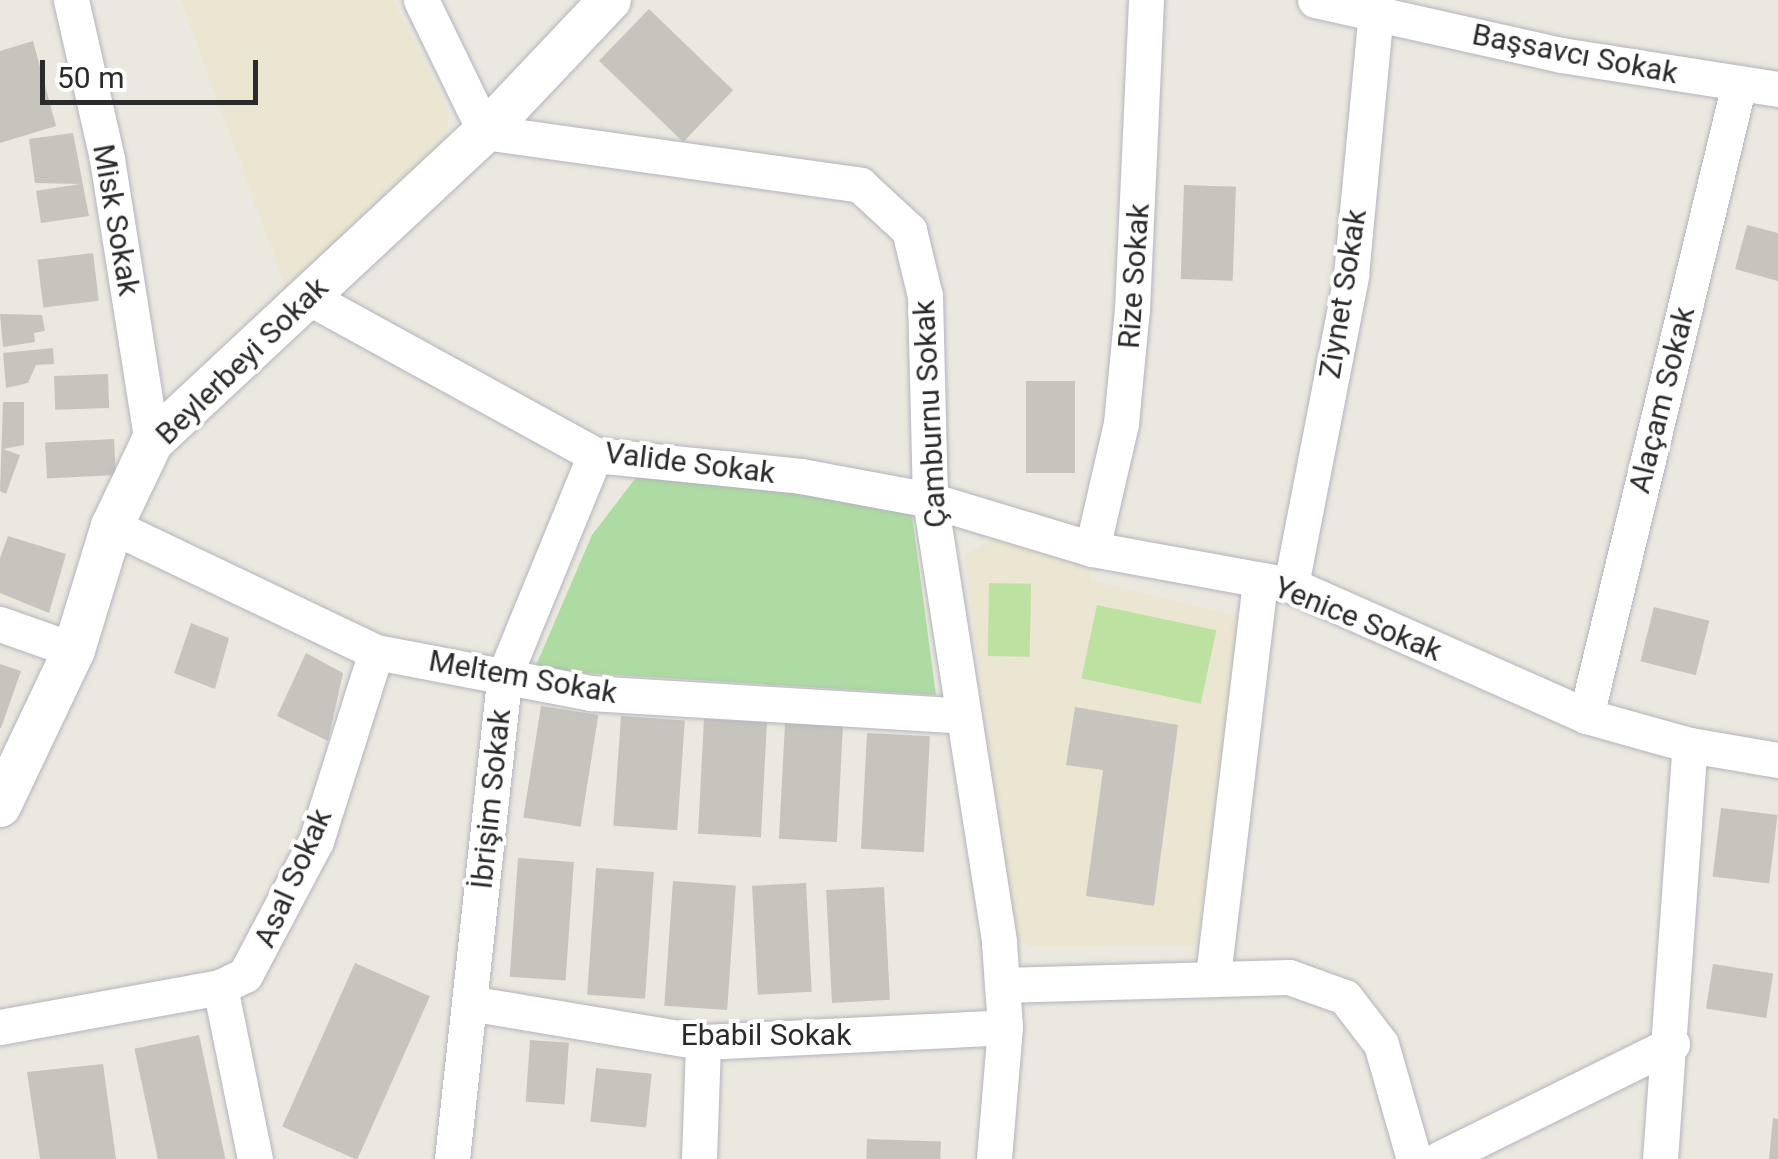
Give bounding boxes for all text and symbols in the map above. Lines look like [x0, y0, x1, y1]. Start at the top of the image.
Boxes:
street label: Başsavcı Sokak [1469, 16, 1681, 92]
scale bar [45, 40, 262, 102]
text: 50 m [57, 60, 124, 95]
street label: Misk Sokak [85, 141, 147, 299]
street label: Rize Sokak [1111, 202, 1157, 350]
street label: Ziynet Sokak [1312, 207, 1374, 381]
street label: Beylerbeyi Sokak [149, 270, 335, 452]
street label: Çamburnu Sokak [906, 299, 954, 529]
street label: Alaçam Sokak [1621, 303, 1703, 497]
street label: Valide Sokak [603, 435, 777, 491]
street label: Yenice Sokak [1269, 569, 1447, 669]
street label: Meltem Sokak [426, 643, 620, 711]
street label: İbrişim Sokak [464, 707, 518, 891]
street label: Asal Sokak [247, 803, 339, 953]
street label: Ebabil Sokak [681, 1017, 851, 1053]

